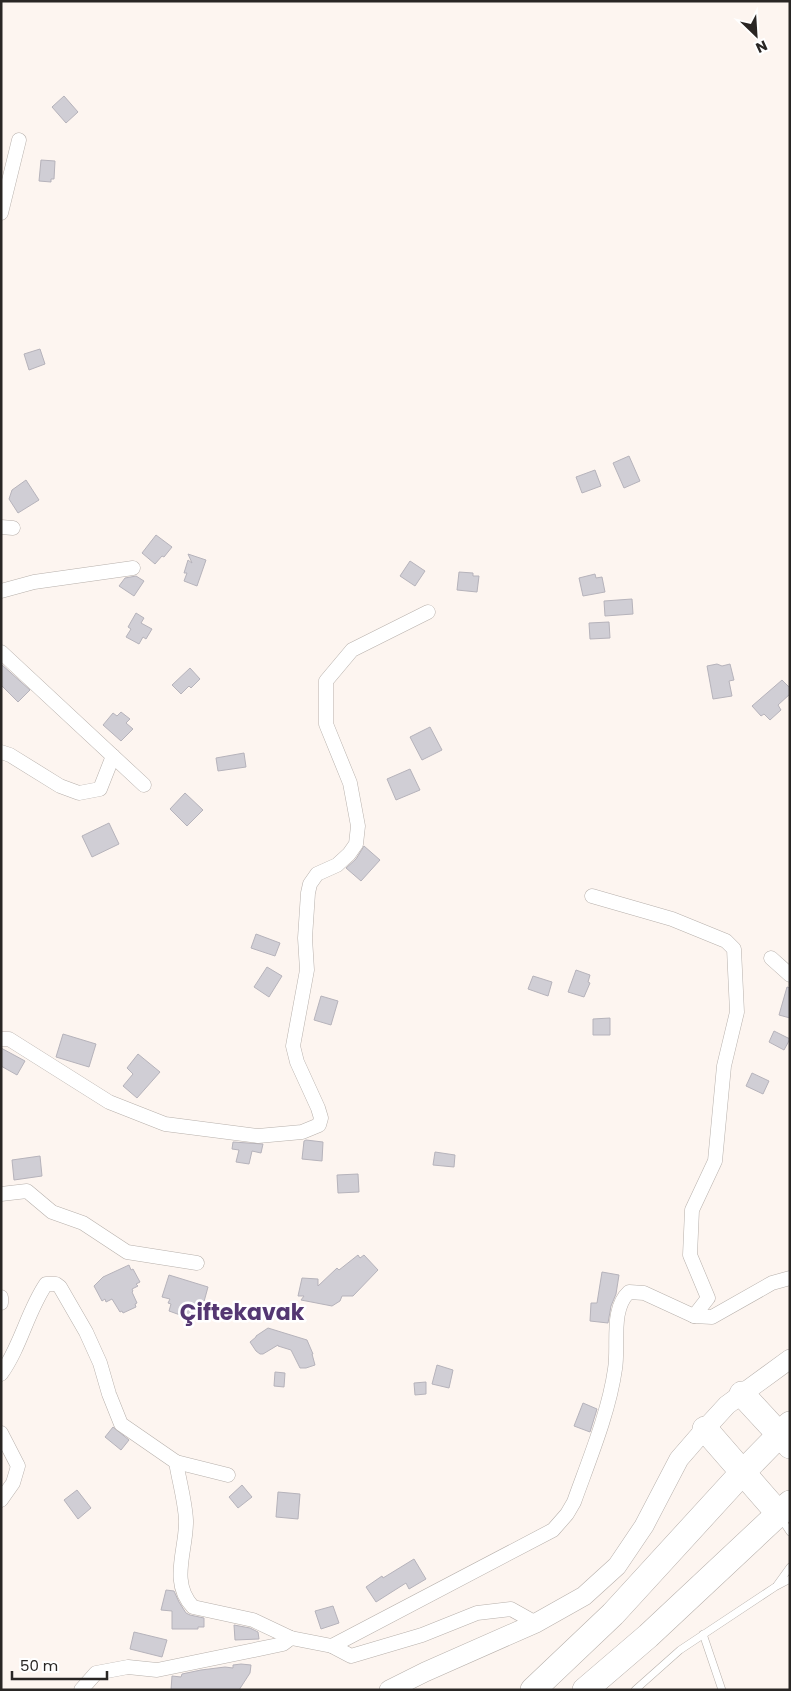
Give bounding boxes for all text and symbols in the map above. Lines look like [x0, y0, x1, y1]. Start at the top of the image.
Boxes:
north arrow [731, 10, 781, 60]
text: N [752, 35, 770, 58]
district label: Çiftekavak [180, 1297, 305, 1328]
scale bar [12, 1648, 108, 1680]
text: 50 m [20, 1655, 58, 1676]

